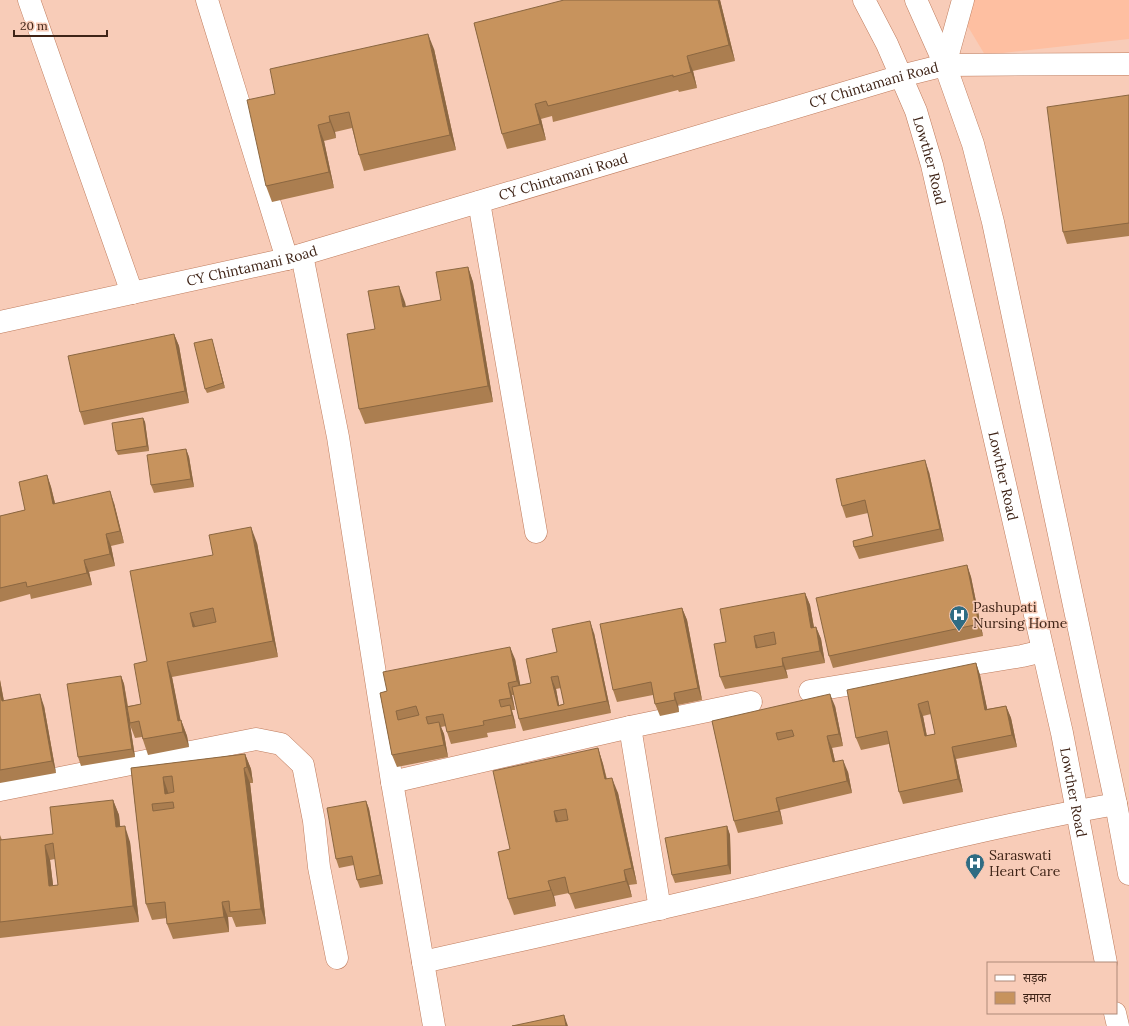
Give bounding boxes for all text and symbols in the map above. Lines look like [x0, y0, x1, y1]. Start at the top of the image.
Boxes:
scale bar [14, 12, 107, 38]
text: 20 m [20, 18, 48, 33]
street label: CY Chintamani Road [807, 58, 940, 112]
street label: Lowther Road [909, 114, 950, 207]
street label: CY Chintamani Road [496, 149, 630, 204]
street label: CY Chintamani Road [185, 241, 319, 290]
street label: Lowther Road [984, 430, 1022, 522]
place label: Pashupati Nursing Home [973, 598, 1068, 632]
hospital icon: Pashupati Nursing Home [948, 604, 970, 632]
street label: Lowther Road [1056, 746, 1091, 839]
place label: Saraswati Heart Care [989, 846, 1061, 880]
hospital icon: Saraswati Heart Care [964, 852, 986, 880]
legend [987, 962, 1117, 1014]
text: सड़क [1023, 970, 1048, 985]
text: इमारत [1023, 990, 1052, 1005]

